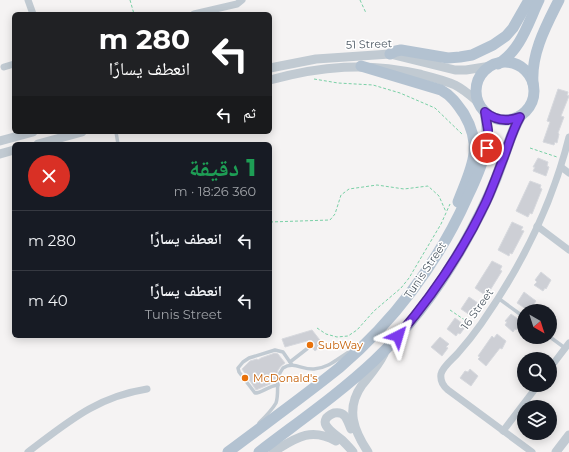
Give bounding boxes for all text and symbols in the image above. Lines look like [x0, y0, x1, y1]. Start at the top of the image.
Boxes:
text: 280 m [99, 22, 190, 56]
icon: left [204, 28, 256, 80]
street label: 51 Street [346, 36, 393, 52]
text: انعطف يسارًا [109, 58, 190, 80]
text: ثم [243, 103, 256, 122]
icon: left [213, 104, 235, 126]
pin [470, 131, 504, 165]
icon: arrive [476, 137, 498, 159]
text: 1 دقيقة [189, 153, 256, 182]
button: close [28, 155, 70, 197]
text: 360 m · 18:26 [174, 183, 256, 199]
text: انعطف يسارًا [150, 229, 222, 248]
icon: left [234, 230, 256, 252]
text: 280 m [28, 231, 76, 250]
street label: Tunis Street [401, 239, 449, 301]
text: انعطف يسارًا [150, 281, 222, 300]
street label: 16 Street [458, 285, 496, 332]
icon: left [234, 290, 256, 312]
text: 40 m [28, 291, 68, 310]
north arrow [517, 304, 557, 344]
map controls [517, 304, 557, 440]
text: Tunis Street [145, 306, 222, 322]
position arrow [377, 315, 419, 357]
place label: SubWay [318, 338, 363, 352]
marker: SubWay [305, 340, 315, 350]
button: search [517, 352, 557, 392]
place label: McDonald's [253, 371, 318, 385]
marker: McDonald's [240, 373, 250, 383]
button: layers [517, 400, 557, 440]

